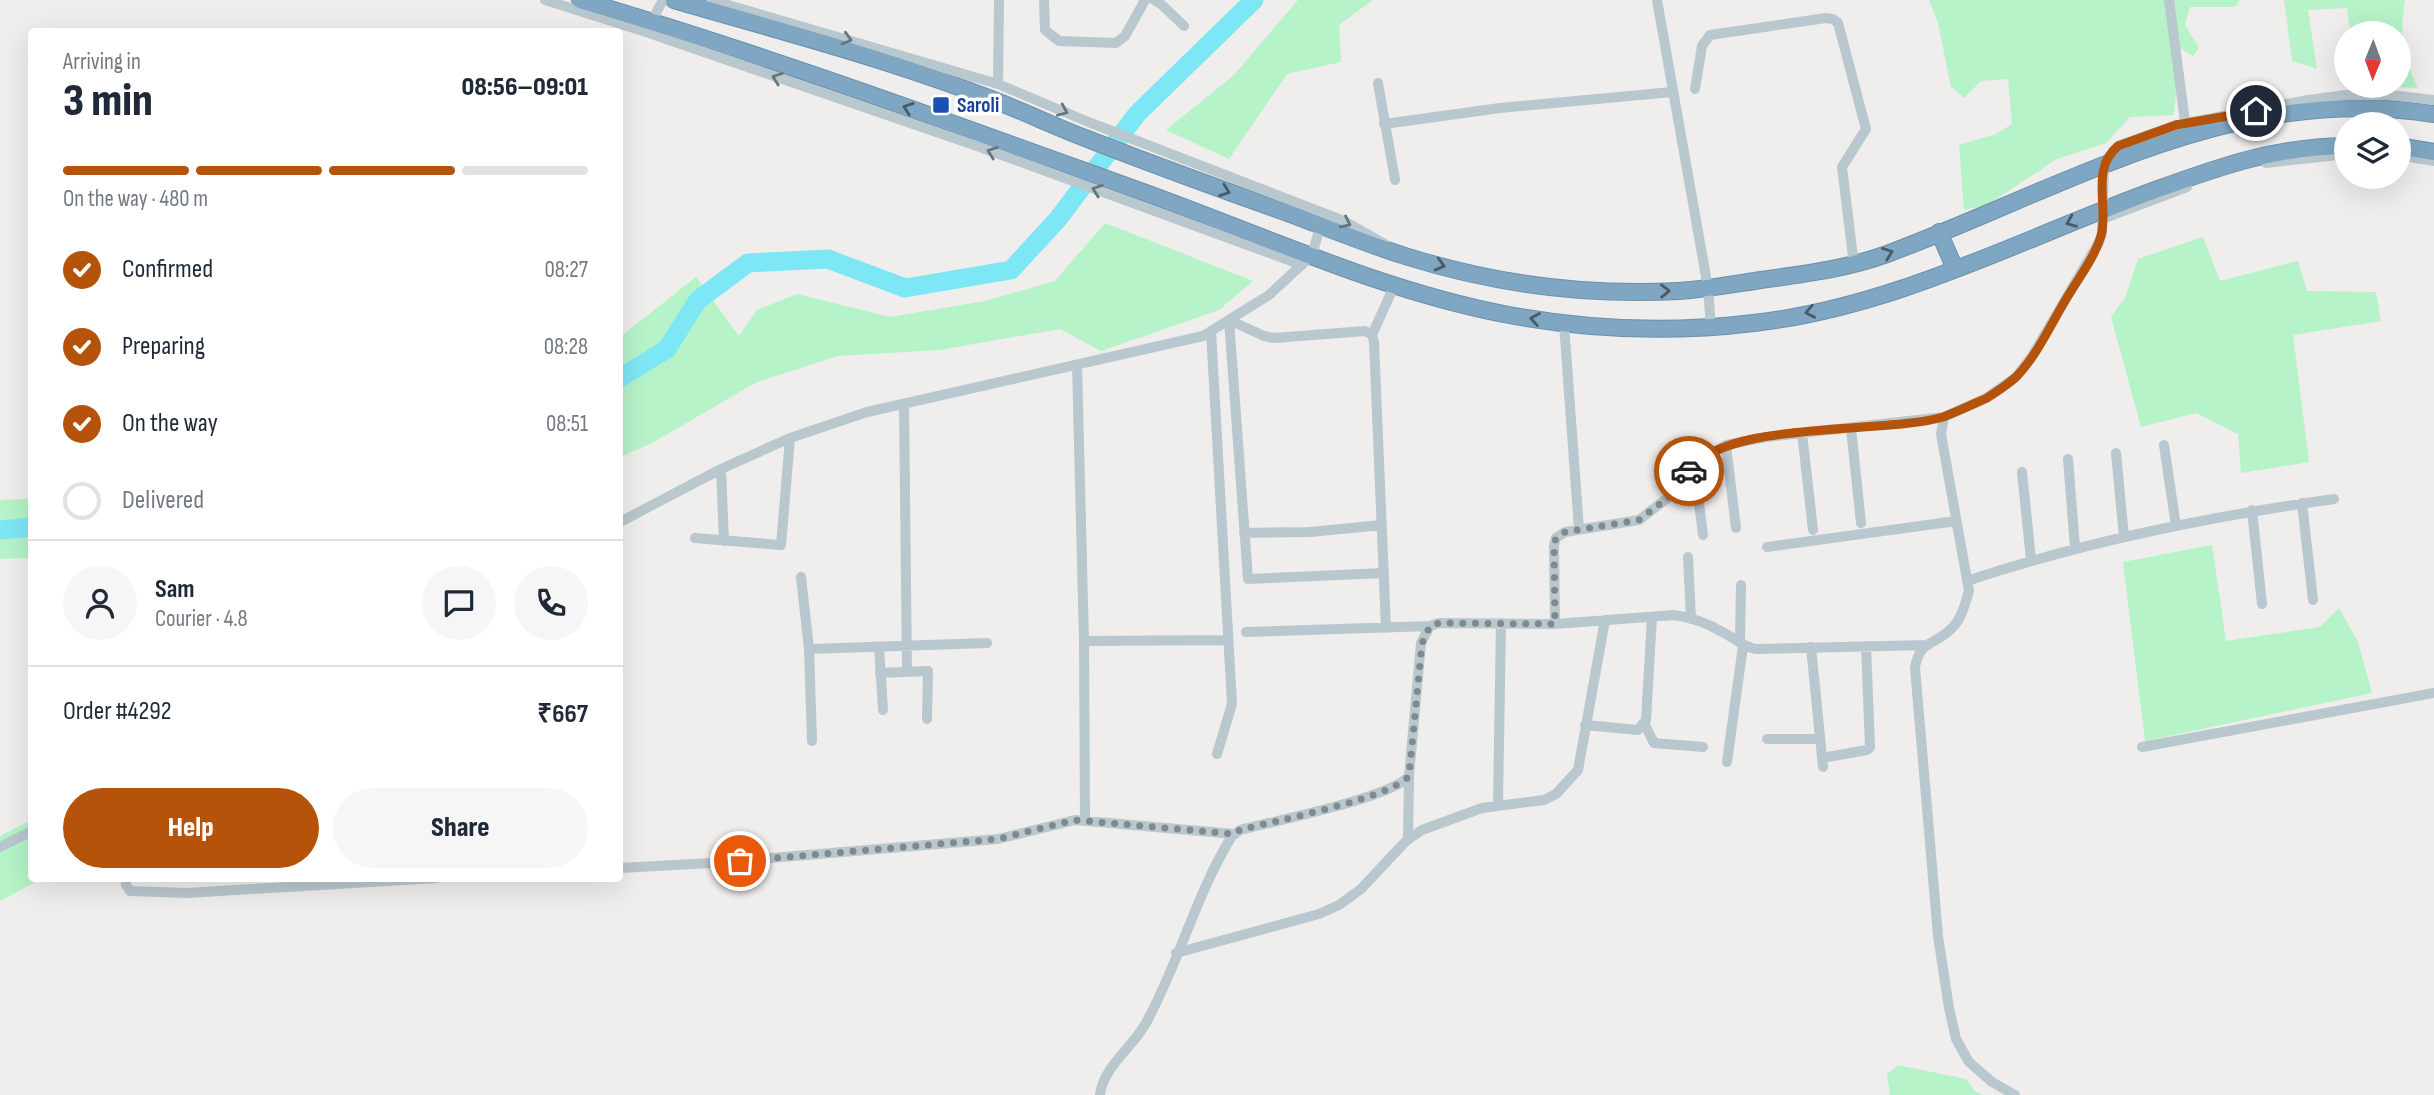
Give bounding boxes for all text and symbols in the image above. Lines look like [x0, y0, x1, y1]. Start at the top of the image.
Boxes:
north arrow [2334, 21, 2412, 98]
map controls [2334, 21, 2411, 189]
one-way arrow [841, 31, 853, 46]
text: Arriving in [63, 48, 141, 76]
text: 08:56–09:01 [461, 72, 588, 103]
one-way arrow [771, 72, 783, 86]
text: 3 min [63, 74, 153, 129]
pin [2226, 81, 2286, 141]
icon: home [2237, 92, 2275, 130]
place label: Saroli [957, 93, 999, 118]
marker: Saroli [931, 95, 951, 115]
one-way arrow [902, 102, 914, 116]
one-way arrow [1056, 103, 1068, 117]
button: layers [2334, 112, 2411, 189]
one-way arrow [986, 146, 998, 160]
one-way arrow [1218, 182, 1230, 196]
one-way arrow [1091, 184, 1103, 198]
text: On the way · 480 m [63, 185, 208, 213]
one-way arrow [1339, 214, 1351, 228]
one-way arrow [2065, 214, 2077, 228]
one-way arrow [1882, 247, 1894, 261]
icon: check [63, 251, 101, 289]
text: Confirmed [122, 254, 213, 285]
text: 08:27 [545, 256, 588, 284]
one-way arrow [1433, 257, 1445, 272]
one-way arrow [1660, 283, 1670, 299]
one-way arrow [1804, 304, 1816, 319]
one-way arrow [1529, 312, 1541, 327]
icon: check [63, 328, 101, 366]
text: Preparing [122, 331, 205, 362]
text: 08:28 [544, 333, 588, 361]
icon: check [63, 405, 101, 443]
text: On the way [122, 408, 218, 439]
text: 08:51 [546, 410, 588, 438]
courier [1654, 436, 1724, 506]
icon: car [1670, 452, 1708, 490]
text: Delivered [122, 485, 204, 516]
button: person [63, 566, 137, 640]
button: chat [422, 566, 496, 640]
button: phone [514, 566, 588, 640]
text: Sam [155, 574, 195, 605]
text: Courier · 4.8 [155, 605, 248, 633]
text: Order #4292 [63, 696, 172, 727]
text: ₹667 [537, 699, 588, 730]
button: Help [63, 788, 319, 868]
button: Share [333, 788, 588, 868]
pin [710, 831, 770, 891]
icon: bag [721, 842, 759, 880]

